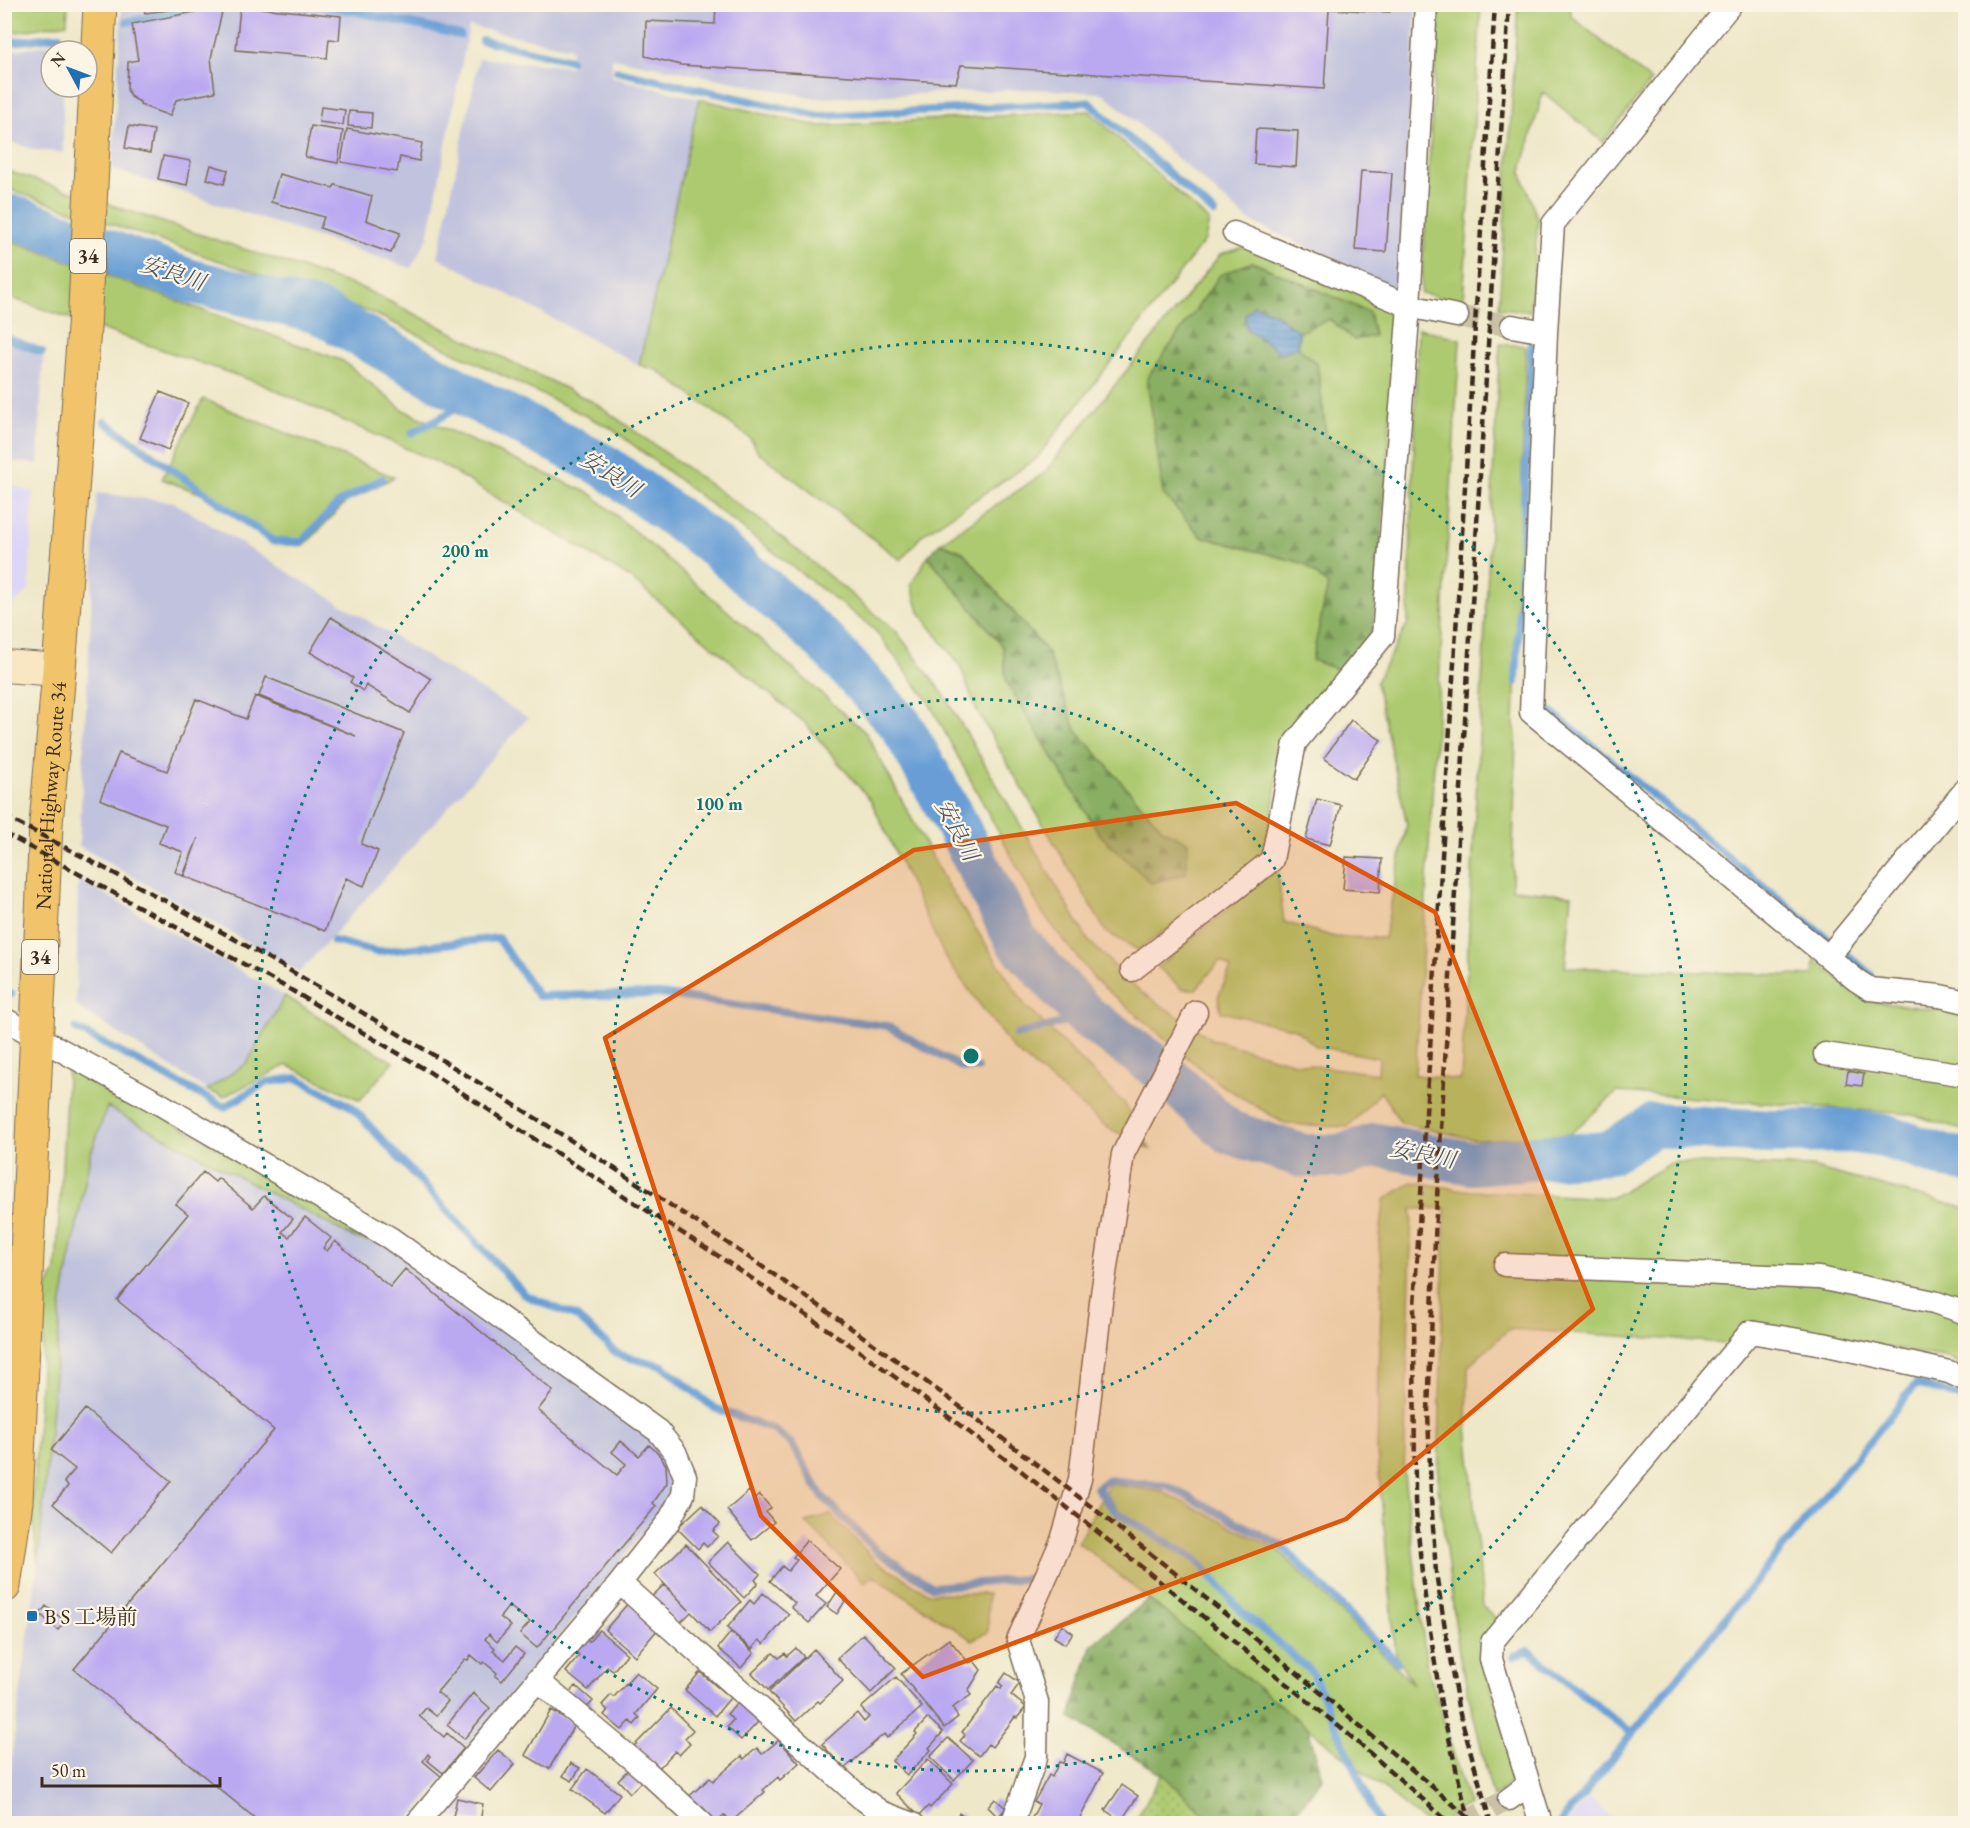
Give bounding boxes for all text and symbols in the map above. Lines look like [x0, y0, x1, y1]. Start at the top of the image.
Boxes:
north arrow [39, 39, 99, 99]
text: N [46, 48, 70, 71]
road number: 34 [70, 239, 106, 273]
water label: 安良川 [137, 249, 211, 298]
water label: 安良川 [575, 444, 648, 505]
text: 200 m [441, 539, 489, 562]
street label: National Highway Route 34 [29, 680, 72, 910]
text: 100 m [695, 792, 743, 815]
water label: 安良川 [929, 794, 986, 868]
road number: 34 [22, 940, 58, 974]
centre of rings [961, 1046, 981, 1066]
water label: 安良川 [1388, 1133, 1460, 1175]
place label: B S 工場前 [44, 1603, 138, 1630]
marker: B S 工場前 [25, 1609, 39, 1623]
scale bar [42, 1750, 220, 1788]
text: 50 m [51, 1759, 86, 1782]

